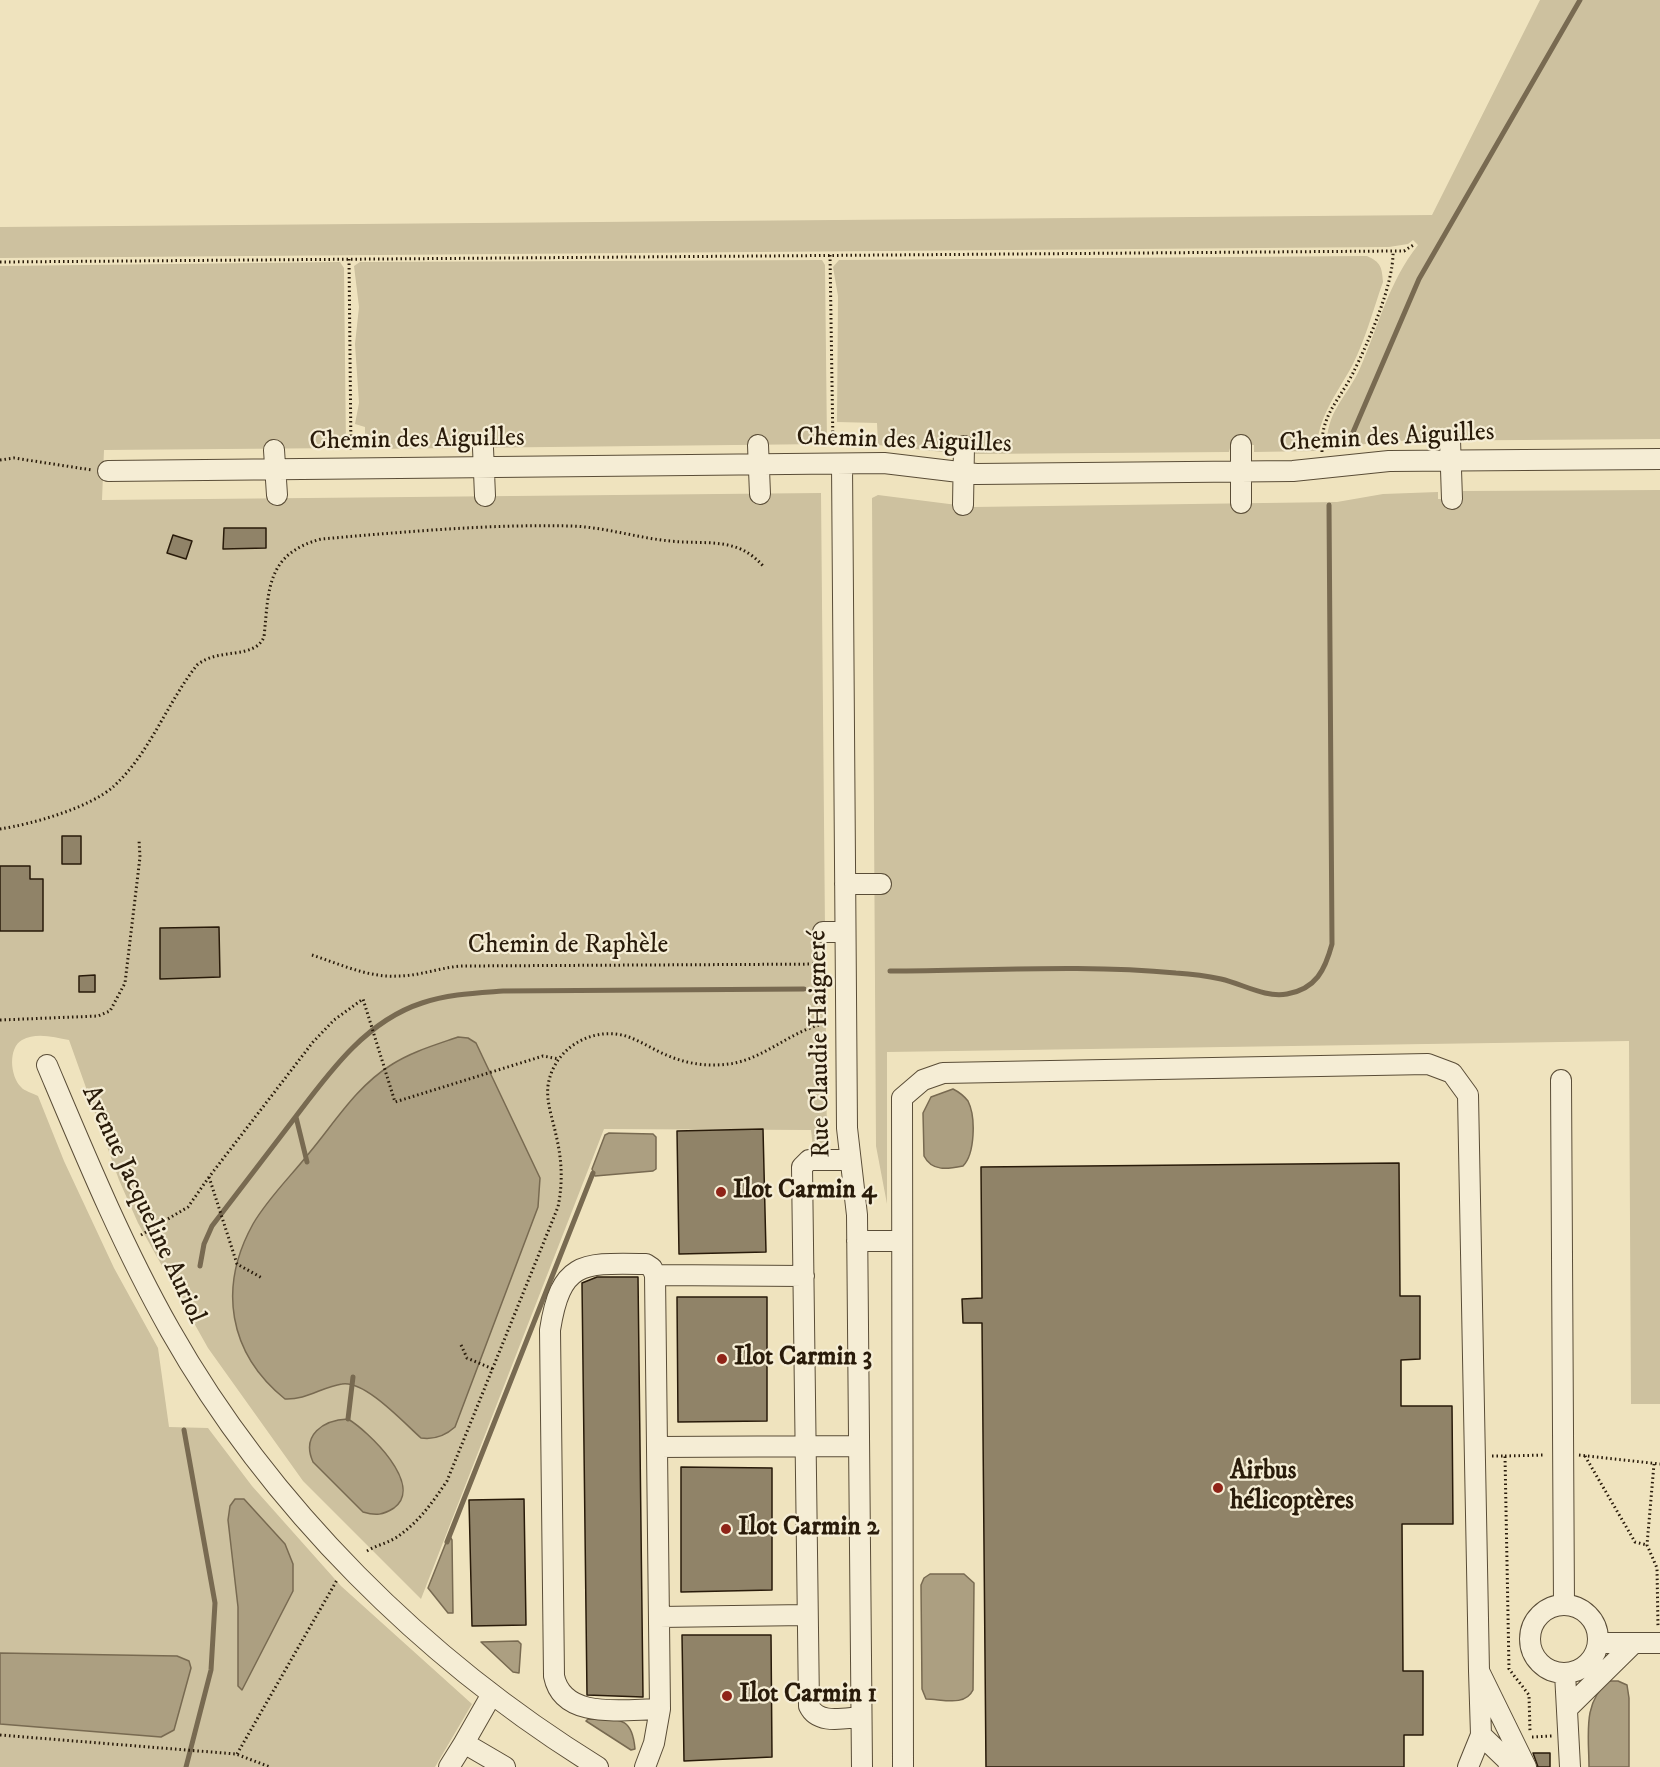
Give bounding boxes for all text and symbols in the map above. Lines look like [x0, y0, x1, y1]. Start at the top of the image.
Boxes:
street label: Chemin des Aiguilles [1279, 418, 1495, 460]
street label: Chemin des Aiguilles [796, 423, 1012, 461]
street label: Chemin des Aiguilles [309, 424, 525, 458]
street label: Rue Claudie Haigneré [803, 930, 839, 1158]
street label: Chemin de Raphèle [468, 931, 668, 963]
street label: Avenue Jacqueline Auriol [73, 1081, 211, 1329]
place label: Ilot Carmin 4 [733, 1176, 876, 1208]
marker: Ilot Carmin 4 [714, 1185, 728, 1199]
place label: Ilot Carmin 3 [734, 1343, 872, 1375]
marker: Ilot Carmin 3 [715, 1352, 729, 1366]
place label: Airbus hélicoptères [1230, 1457, 1354, 1518]
marker: Airbus hélicoptères [1211, 1481, 1225, 1495]
place label: Ilot Carmin 2 [738, 1513, 879, 1545]
marker: Ilot Carmin 2 [719, 1522, 733, 1536]
place label: Ilot Carmin 1 [739, 1680, 877, 1712]
marker: Ilot Carmin 1 [720, 1689, 734, 1703]

